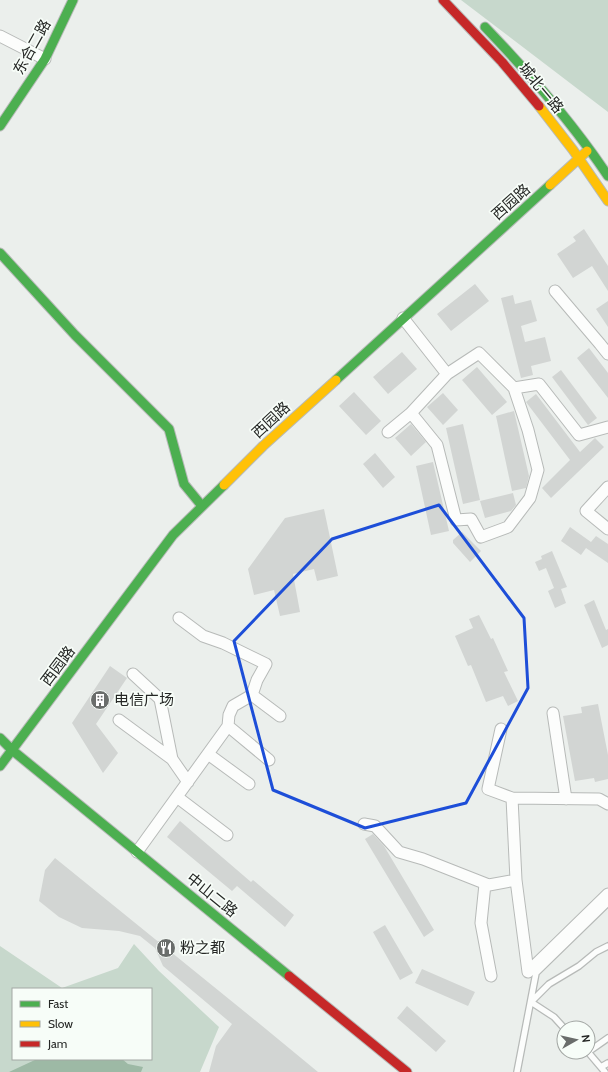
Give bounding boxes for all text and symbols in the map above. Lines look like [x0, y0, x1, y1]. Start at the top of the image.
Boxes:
street label: 东合二路 [10, 16, 54, 78]
street label: 城北一路 [515, 59, 567, 117]
street label: 西园路 [488, 180, 534, 224]
street label: 西园路 [248, 398, 294, 442]
street label: 西园路 [37, 643, 79, 689]
building icon: 电信广场 [89, 689, 111, 711]
place label: 电信广场 [114, 691, 174, 709]
street label: 中山二路 [183, 869, 241, 921]
restaurant icon: 粉之都 [155, 937, 177, 959]
place label: 粉之都 [180, 939, 225, 957]
legend [12, 988, 152, 1060]
text: Fast [48, 996, 68, 1011]
text: Slow [48, 1016, 73, 1031]
north arrow [556, 1020, 596, 1060]
text: N [578, 1034, 593, 1043]
text: Jam [47, 1036, 67, 1051]

